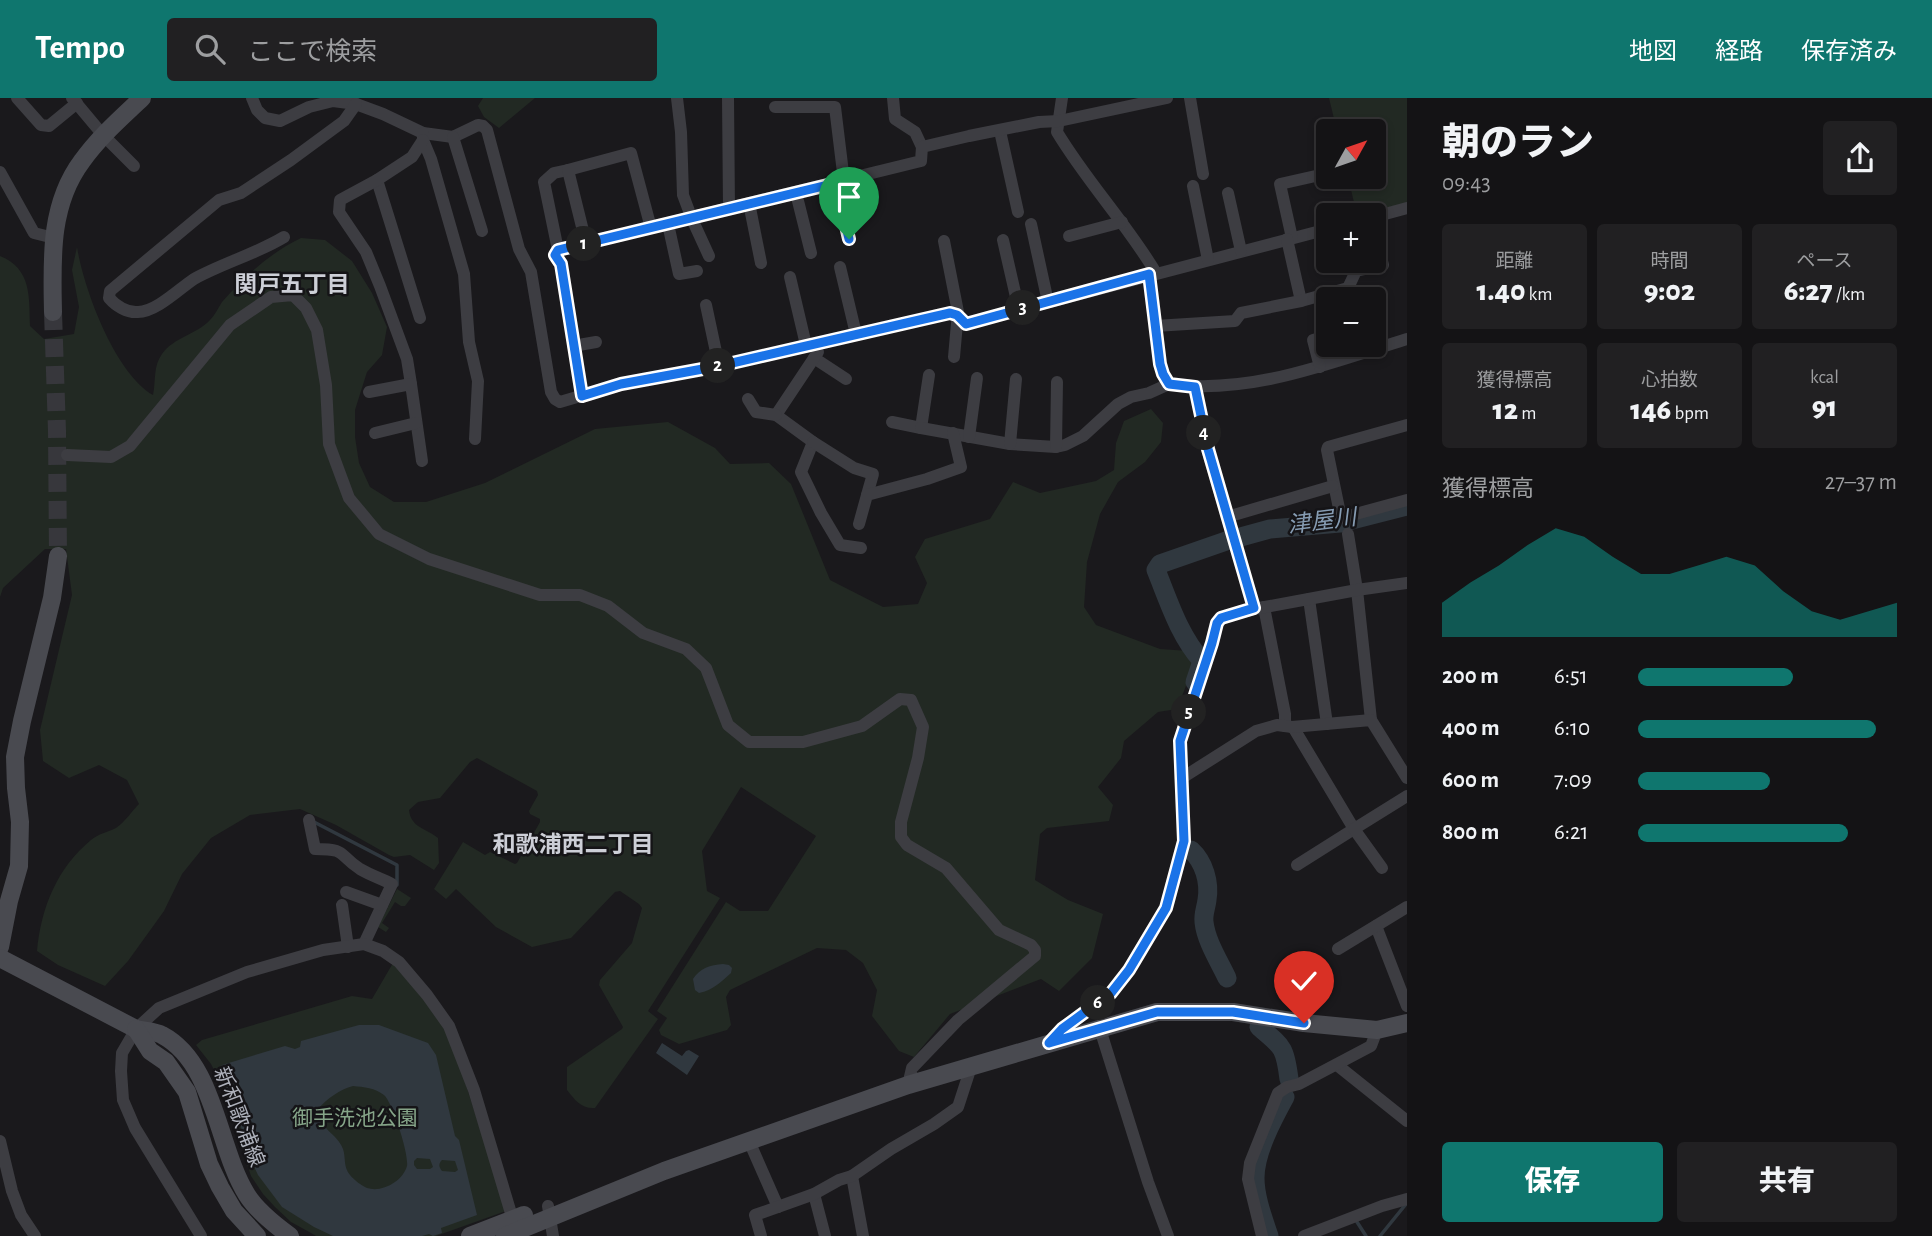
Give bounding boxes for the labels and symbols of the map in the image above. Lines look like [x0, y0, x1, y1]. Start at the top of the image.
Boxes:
north arrow [1316, 119, 1386, 189]
pin [819, 167, 879, 239]
pin: 1 [566, 226, 602, 262]
district label: 関戸五丁目 [235, 273, 350, 297]
pin: 3 [1006, 290, 1040, 326]
pin: 2 [700, 348, 736, 384]
pin: 4 [1186, 416, 1222, 450]
water label: 津屋川 [1286, 504, 1361, 538]
pin: 5 [1172, 694, 1206, 730]
district label: 和歌浦西二丁目 [493, 832, 654, 857]
pin [1274, 951, 1334, 1023]
pin: 6 [1080, 986, 1116, 1020]
street label: 新和歌浦線 [210, 1064, 269, 1170]
park label: 御手洗池公園 [292, 1107, 418, 1129]

